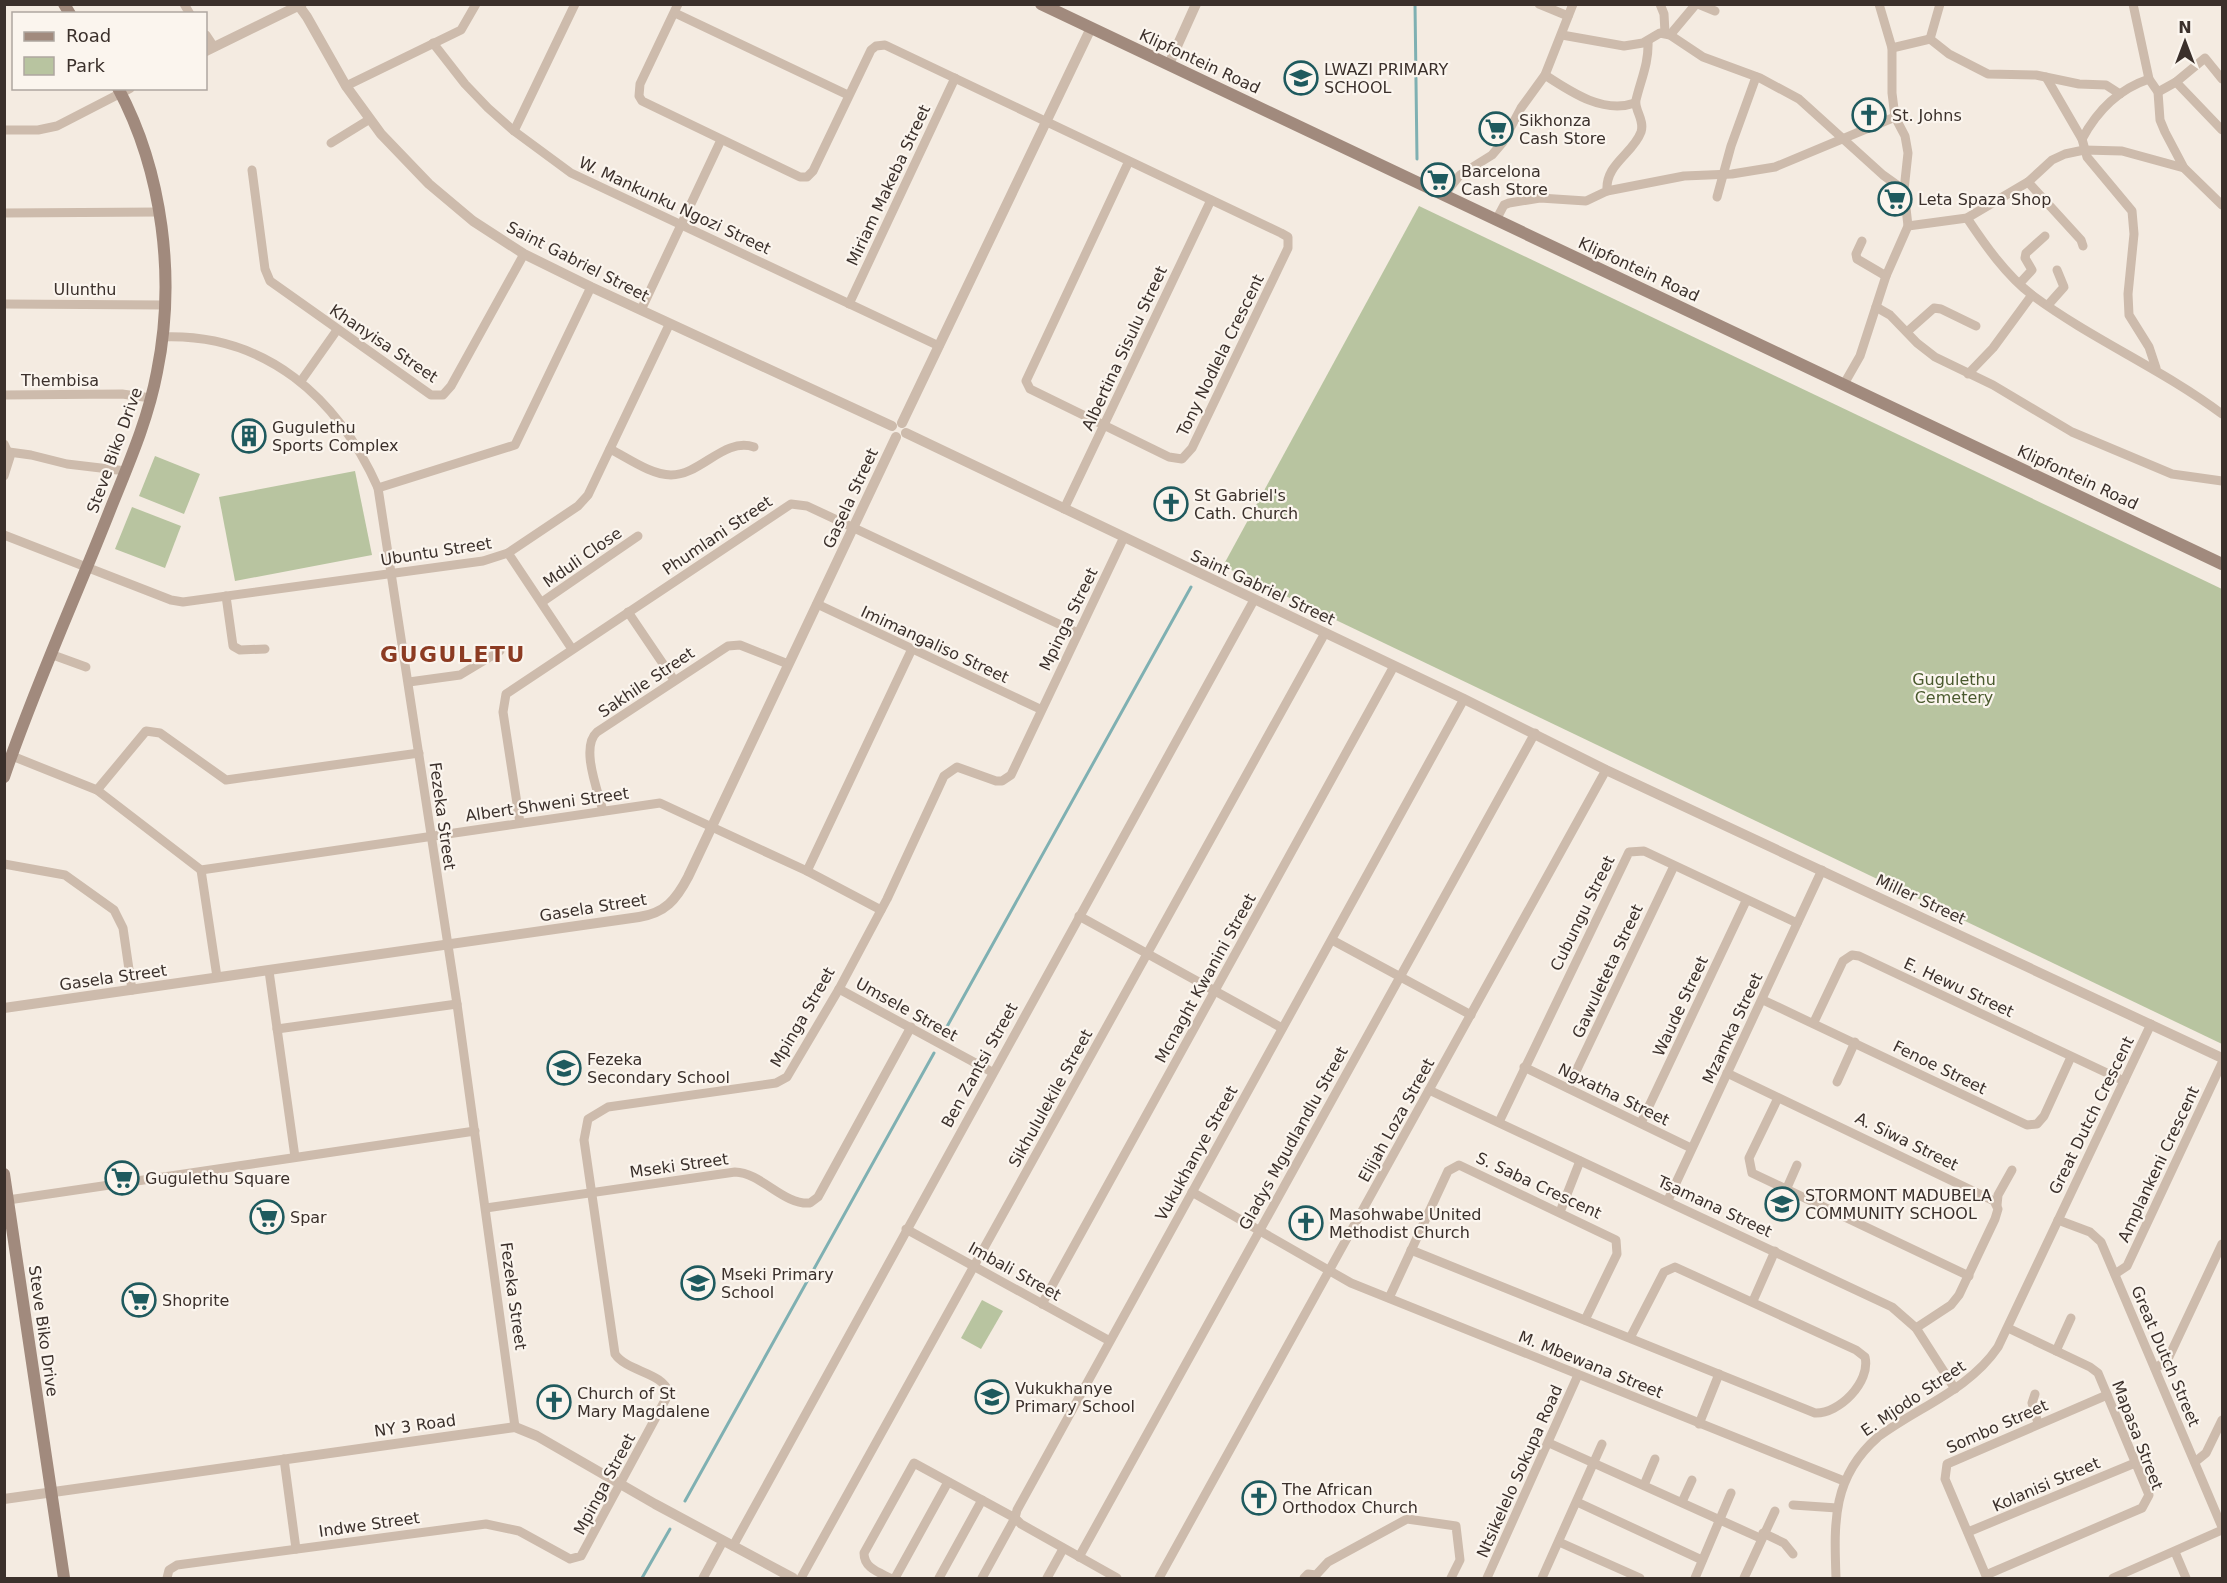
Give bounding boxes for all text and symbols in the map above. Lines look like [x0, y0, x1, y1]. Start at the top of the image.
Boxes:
legend [12, 12, 207, 90]
north arrow [2155, 12, 2215, 72]
text: N [2178, 18, 2192, 37]
text: Road [66, 25, 111, 46]
street label: Klipfontein Road [1136, 25, 1263, 98]
text: Park [66, 55, 105, 76]
school or university icon: LWAZI PRIMARY SCHOOL [1283, 60, 1319, 96]
place label: LWAZI PRIMARY SCHOOL [1324, 60, 1448, 97]
church icon: St. Johns [1851, 97, 1887, 133]
street label: Miriam Makeba Street [843, 102, 934, 269]
place label: St. Johns [1892, 106, 1962, 125]
supermarket icon: Sikhonza Cash Store [1478, 111, 1514, 147]
place label: Sikhonza Cash Store [1519, 111, 1606, 148]
street label: W. Mankunku Ngozi Street [576, 153, 774, 258]
supermarket icon: Barcelona Cash Store [1420, 162, 1456, 198]
place label: Barcelona Cash Store [1461, 162, 1548, 199]
supermarket icon: Leta Spaza Shop [1877, 181, 1913, 217]
place label: Leta Spaza Shop [1918, 190, 2051, 209]
street label: Saint Gabriel Street [503, 217, 652, 306]
street label: Klipfontein Road [1575, 233, 1702, 306]
street label: Albertina Sisulu Street [1078, 263, 1171, 433]
street label: Tony Nodlela Crescent [1173, 271, 1268, 440]
street label: Ulunthu [54, 280, 117, 299]
street label: Khanyisa Street [326, 300, 441, 387]
street label: Thembisa [20, 371, 99, 390]
street label: Steve Biko Drive [83, 385, 146, 516]
building icon: Gugulethu Sports Complex [231, 418, 267, 454]
place label: Gugulethu Sports Complex [272, 418, 399, 455]
street label: Klipfontein Road [2014, 441, 2141, 514]
street label: Gasela Street [819, 445, 882, 551]
church icon: St Gabriel's Cath. Church [1153, 486, 1189, 522]
place label: St Gabriel's Cath. Church [1194, 486, 1298, 523]
street label: Phumlani Street [659, 492, 776, 579]
street label: Mduli Close [539, 523, 625, 591]
street label: Ubuntu Street [379, 533, 493, 570]
street label: Saint Gabriel Street [1188, 546, 1338, 629]
street label: Mpinga Street [1035, 565, 1102, 674]
street label: Imimangaliso Street [858, 602, 1012, 687]
district label: GUGULETU [380, 642, 526, 667]
street label: Sakhile Street [595, 643, 698, 722]
park label: Gugulethu Cemetery [1912, 670, 1996, 707]
street label: Fezeka Street [426, 761, 459, 871]
street label: Albert Shweni Street [464, 784, 630, 825]
street label: Cubungu Street [1546, 853, 1619, 974]
street label: Miller Street [1873, 870, 1969, 929]
street label: Gasela Street [538, 890, 648, 925]
street label: Mcnaght Kwanini Street [1151, 890, 1260, 1066]
street label: Gawuleteta Street [1568, 901, 1647, 1041]
street label: Waude Street [1649, 953, 1712, 1059]
street label: E. Hewu Street [1901, 954, 2017, 1021]
street label: Gasela Street [58, 961, 168, 994]
street label: Mpinga Street [766, 964, 839, 1071]
street label: Mzamka Street [1698, 970, 1766, 1087]
street label: Umsele Street [853, 974, 961, 1045]
street label: Ben Zantsi Street [937, 1000, 1022, 1131]
street label: Sikhululekile Street [1005, 1026, 1096, 1171]
street label: Great Dutch Crescent [2045, 1033, 2138, 1197]
street label: Fenoe Street [1890, 1037, 1990, 1098]
street label: Gladys Mgudlandlu Street [1235, 1043, 1352, 1233]
school or university icon: Fezeka Secondary School [546, 1050, 582, 1086]
place label: Fezeka Secondary School [587, 1050, 730, 1087]
street label: Elijah Loza Street [1354, 1055, 1438, 1186]
street label: Ngxatha Street [1555, 1059, 1672, 1130]
street label: Vukukhanye Street [1151, 1082, 1241, 1224]
street label: Amplankeni Crescent [2114, 1083, 2203, 1245]
street label: A. Siwa Street [1852, 1108, 1961, 1175]
street label: S. Saba Crescent [1473, 1148, 1604, 1223]
street label: Mseki Street [629, 1149, 730, 1182]
supermarket icon: Gugulethu Square [104, 1160, 140, 1196]
place label: Gugulethu Square [145, 1169, 290, 1188]
street label: Tsamana Street [1654, 1171, 1775, 1241]
school or university icon: STORMONT MADUBELA COMMUNITY SCHOOL [1764, 1186, 1800, 1222]
place label: STORMONT MADUBELA COMMUNITY SCHOOL [1805, 1186, 1992, 1223]
supermarket icon: Spar [249, 1199, 285, 1235]
church icon: Masohwabe United Methodist Church [1288, 1205, 1324, 1241]
place label: Masohwabe United Methodist Church [1329, 1205, 1481, 1242]
place label: Spar [290, 1208, 327, 1227]
street label: Imbali Street [965, 1238, 1064, 1305]
street label: Fezeka Street [497, 1241, 530, 1351]
street label: Steve Biko Drive [25, 1264, 62, 1398]
school or university icon: Mseki Primary School [680, 1265, 716, 1301]
place label: Mseki Primary School [721, 1265, 834, 1302]
supermarket icon: Shoprite [121, 1282, 157, 1318]
street label: Great Dutch Street [2127, 1283, 2204, 1429]
place label: Shoprite [162, 1291, 229, 1310]
street label: M. Mbewana Street [1516, 1327, 1666, 1402]
street label: E. Mjodo Street [1857, 1356, 1969, 1440]
street label: Mapasa Street [2108, 1378, 2167, 1492]
school or university icon: Vukukhanye Primary School [974, 1379, 1010, 1415]
place label: Vukukhanye Primary School [1015, 1379, 1135, 1416]
street label: Ntsikelelo Sokupa Road [1473, 1382, 1566, 1561]
church icon: Church of St Mary Magdalene [536, 1384, 572, 1420]
place label: Church of St Mary Magdalene [577, 1384, 710, 1421]
street label: Sombo Street [1943, 1396, 2051, 1457]
street label: NY 3 Road [373, 1410, 457, 1441]
street label: Mpinga Street [570, 1430, 639, 1538]
street label: Kolanisi Street [1990, 1453, 2103, 1516]
church icon: The African Orthodox Church [1241, 1480, 1277, 1516]
place label: The African Orthodox Church [1281, 1480, 1418, 1517]
street label: Indwe Street [317, 1508, 421, 1541]

